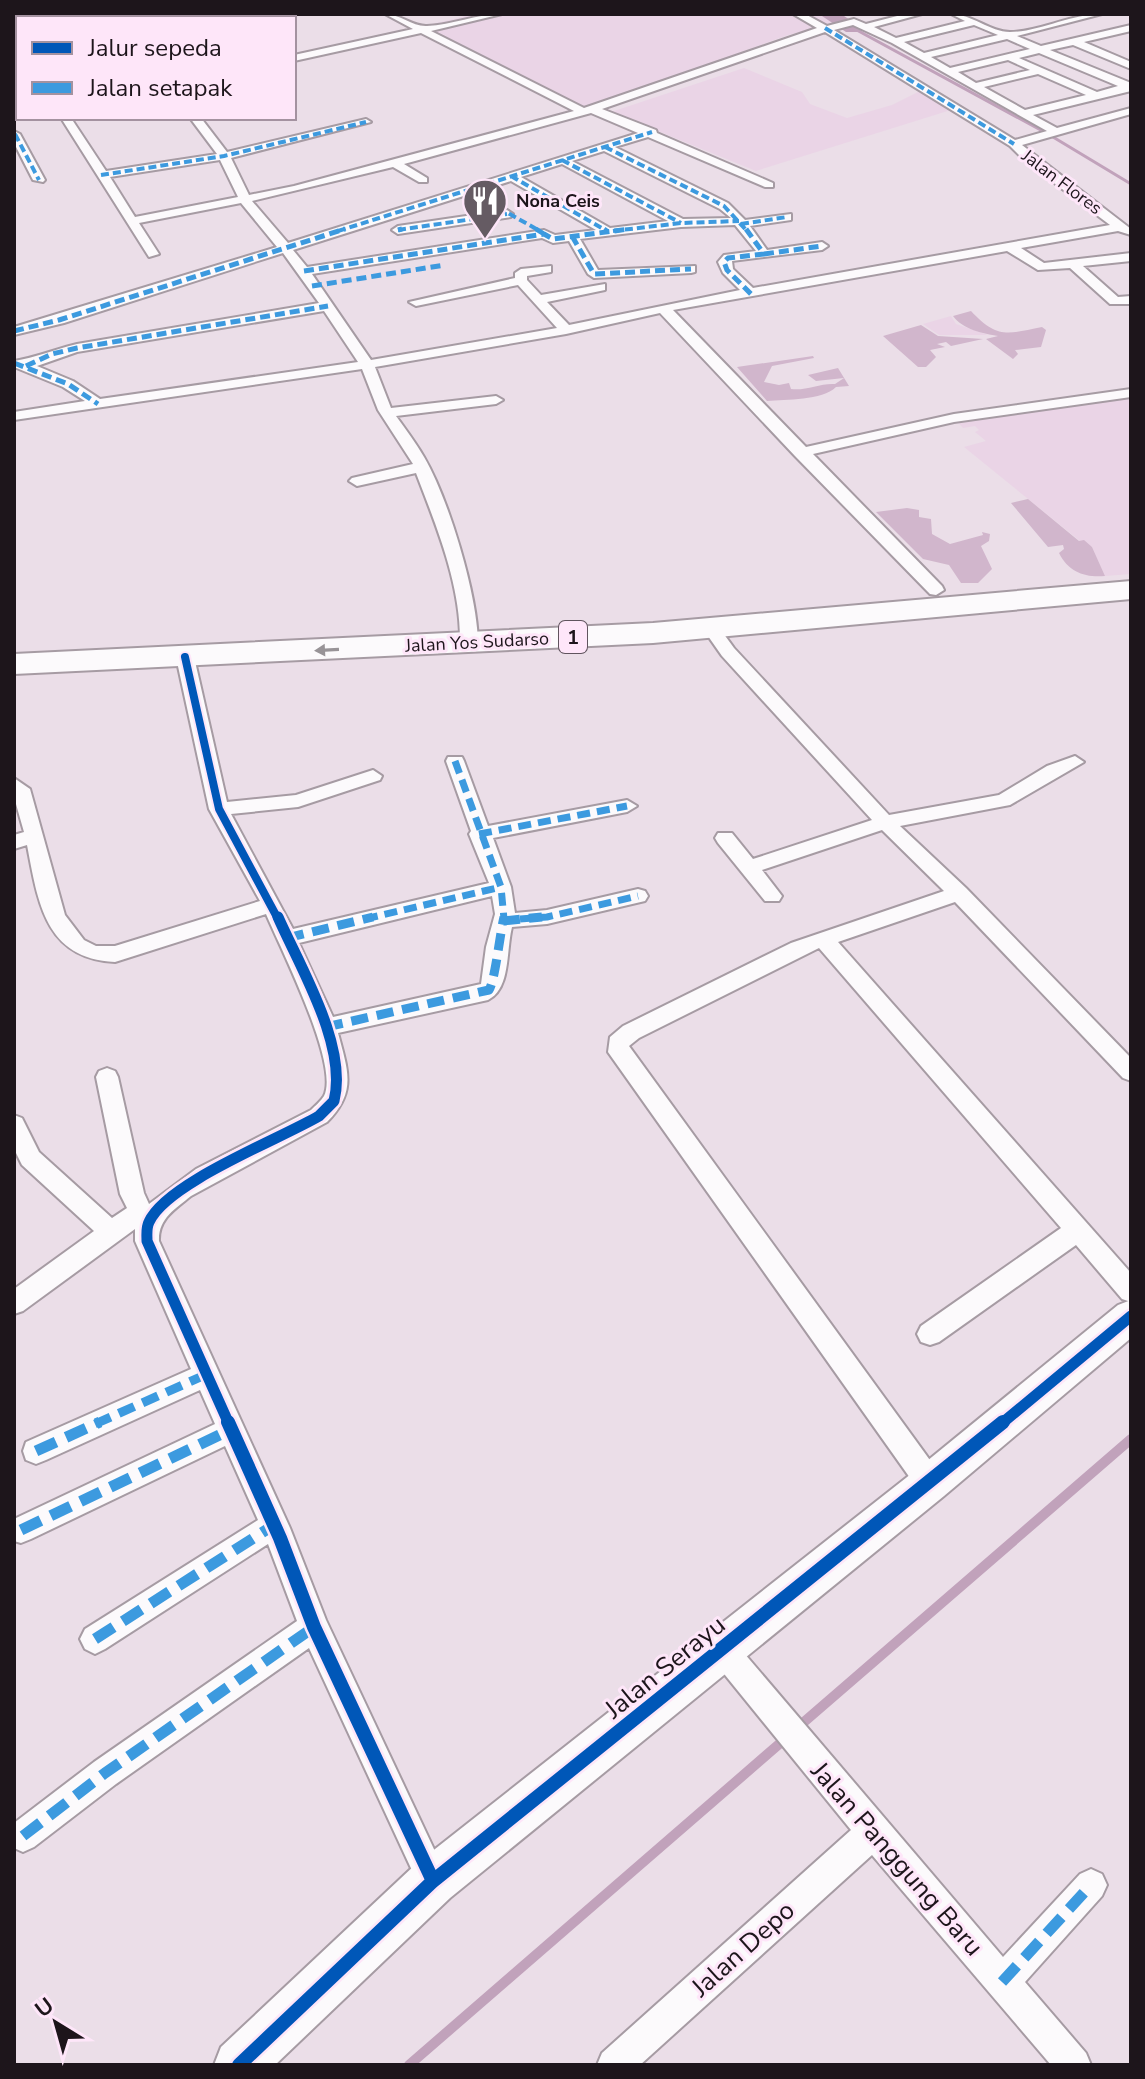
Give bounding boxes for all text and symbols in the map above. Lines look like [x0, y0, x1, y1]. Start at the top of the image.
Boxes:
legend [16, 16, 296, 120]
text: Jalur sepeda [87, 32, 222, 64]
text: Jalan setapak [87, 72, 233, 104]
street label: Jalan Flores [1016, 143, 1107, 220]
restaurant icon: Nona Ceis [461, 177, 509, 240]
place label: Nona Ceis [516, 189, 600, 213]
road number: 1 [559, 621, 587, 653]
street label: Jalan Yos Sudarso [404, 626, 549, 658]
one-way arrow [314, 644, 339, 657]
street label: Jalan Serayu [597, 1608, 733, 1727]
street label: Jalan Panggung Baru [802, 1754, 991, 1964]
street label: Jalan Depo [683, 1893, 802, 2005]
north arrow [16, 1983, 96, 2063]
text: U [29, 1991, 60, 2025]

